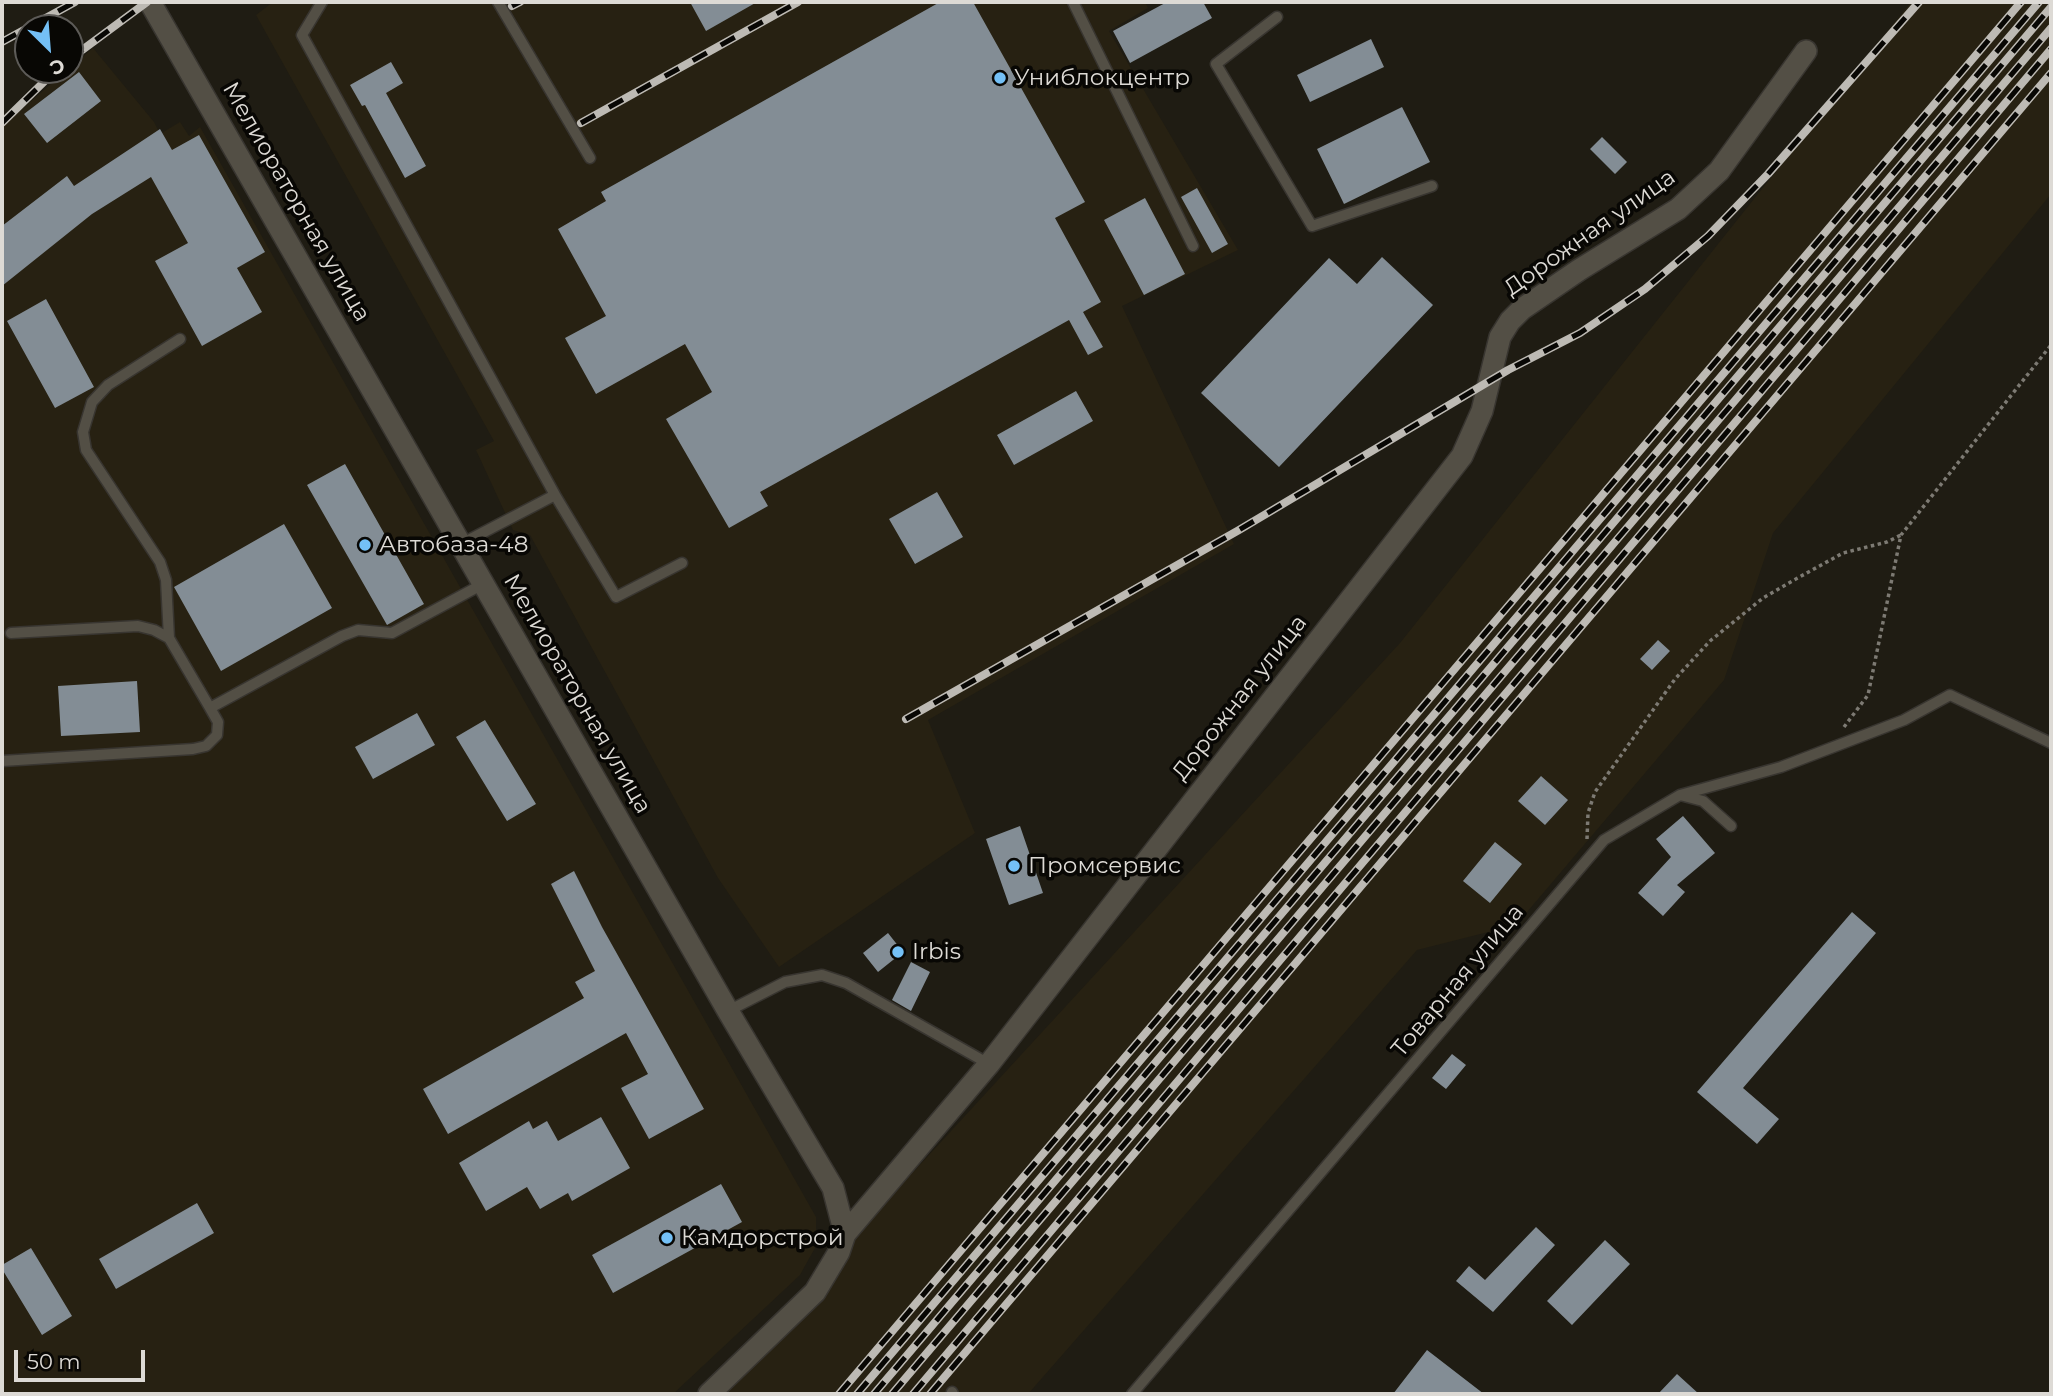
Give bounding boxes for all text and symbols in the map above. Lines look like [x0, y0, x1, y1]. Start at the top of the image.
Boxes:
north arrow [14, 14, 84, 84]
text: С [46, 53, 68, 80]
place label: Униблокцентр [1014, 64, 1190, 92]
marker: Униблокцентр [992, 70, 1008, 86]
street label: Мелиораторная улица [216, 77, 376, 327]
street label: Дорожная улица [1499, 164, 1681, 302]
place label: Автобаза-48 [379, 531, 528, 559]
marker: Автобаза-48 [357, 537, 373, 553]
street label: Мелиораторная улица [497, 569, 657, 819]
street label: Дорожная улица [1167, 610, 1313, 786]
place label: Промсервис [1028, 852, 1181, 880]
marker: Промсервис [1006, 858, 1022, 874]
street label: Товарная улица [1386, 899, 1530, 1063]
place label: Irbis [912, 938, 961, 966]
marker: Irbis [890, 944, 906, 960]
place label: Камдорстрой [681, 1224, 844, 1252]
marker: Камдорстрой [659, 1230, 675, 1246]
scale bar [18, 1336, 149, 1380]
text: 50 m [27, 1349, 81, 1374]

